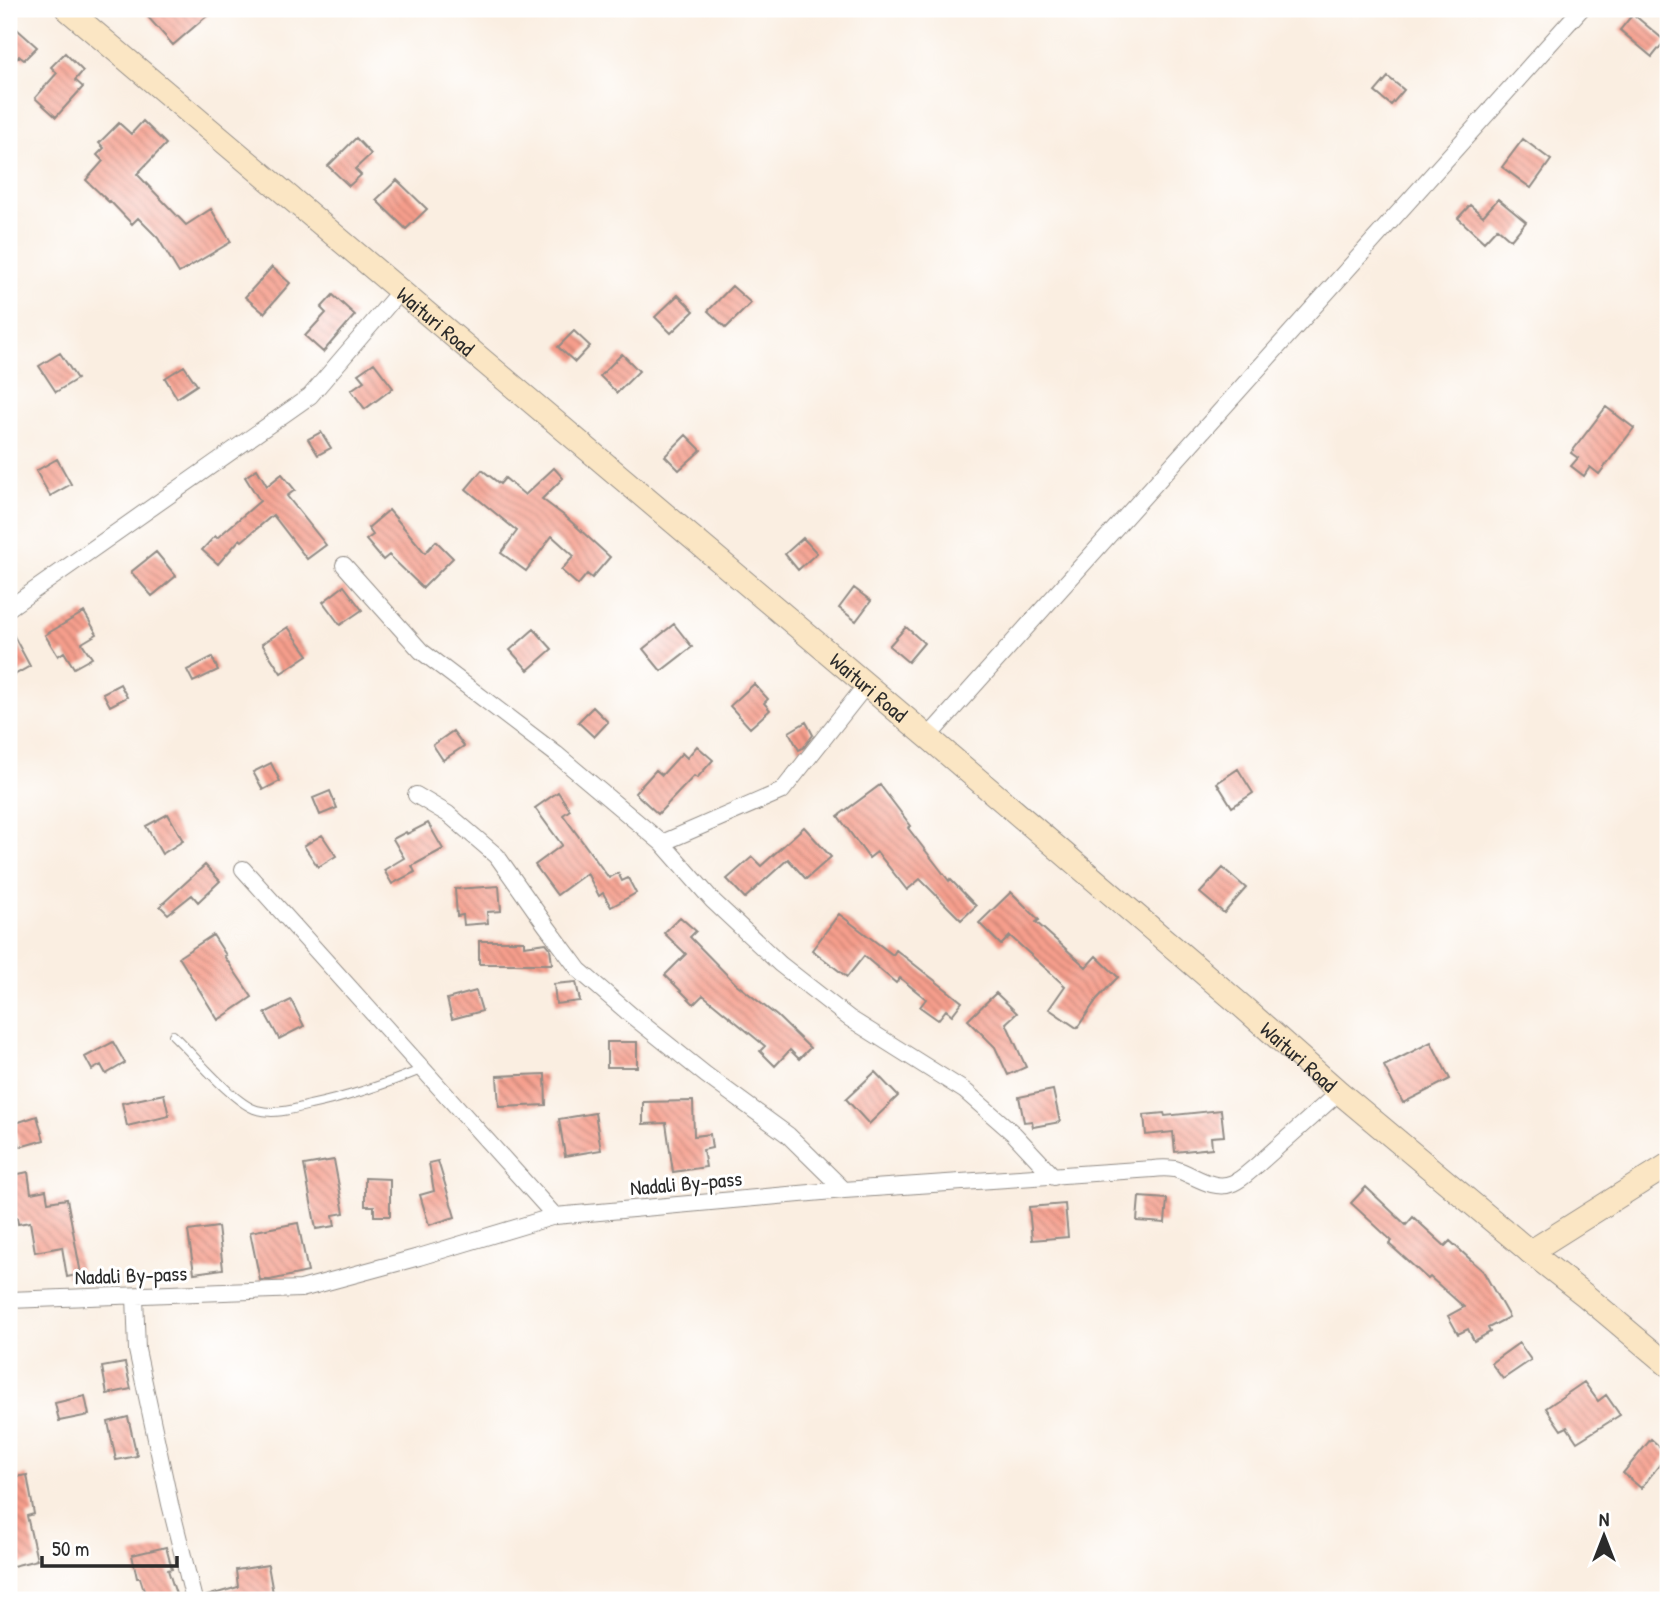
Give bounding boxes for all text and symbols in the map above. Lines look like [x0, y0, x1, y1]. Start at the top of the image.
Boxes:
street label: Waituri Road [391, 280, 481, 362]
street label: Waituri Road [824, 646, 914, 728]
street label: Waituri Road [1254, 1015, 1344, 1098]
street label: Nadali By-pass [629, 1164, 743, 1202]
street label: Nadali By-pass [74, 1259, 188, 1291]
north arrow [1568, 1500, 1638, 1570]
text: N [1599, 1506, 1609, 1532]
scale bar [42, 1525, 177, 1569]
text: 50 m [52, 1534, 89, 1563]

